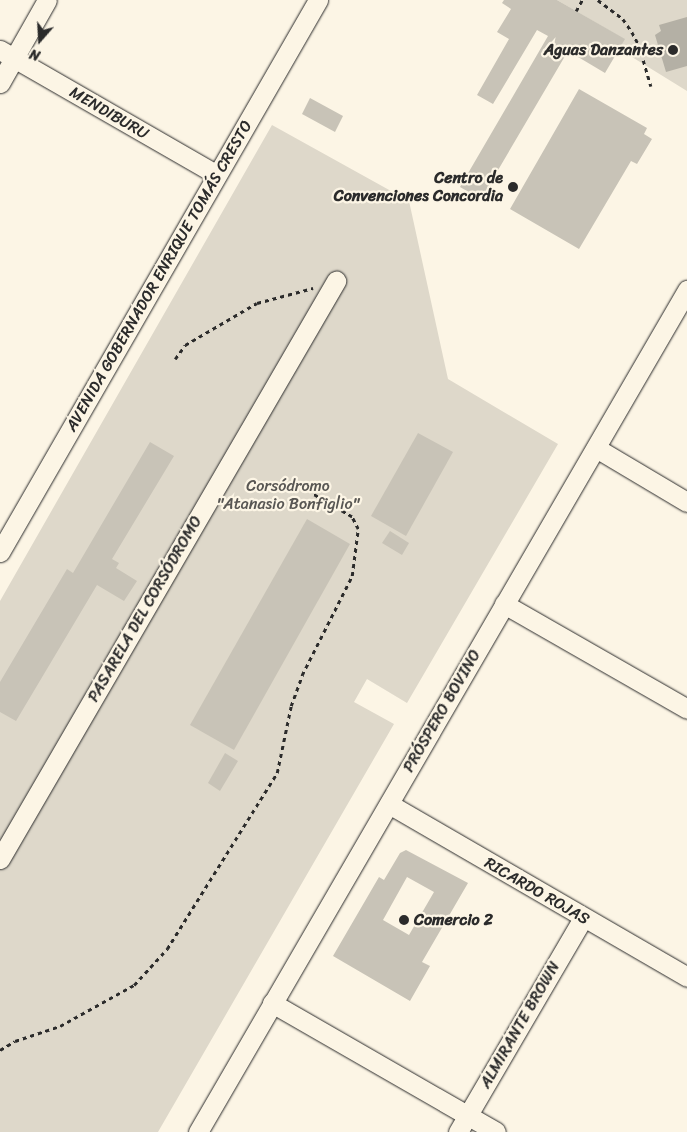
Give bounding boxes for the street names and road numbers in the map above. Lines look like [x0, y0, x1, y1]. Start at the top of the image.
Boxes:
street label: MENDIBURU [66, 83, 152, 143]
street label: AVENIDA GOBERNADOR ENRIQUE TOMÁS CRESTO [62, 118, 256, 434]
street label: PASARELA DEL CORSÓDROMO [84, 513, 206, 705]
street label: PRÓSPERO BOVINO [399, 647, 485, 775]
street label: RICARDO ROJAS [482, 854, 592, 928]
street label: ALMIRANTE BROWN [476, 958, 564, 1092]

